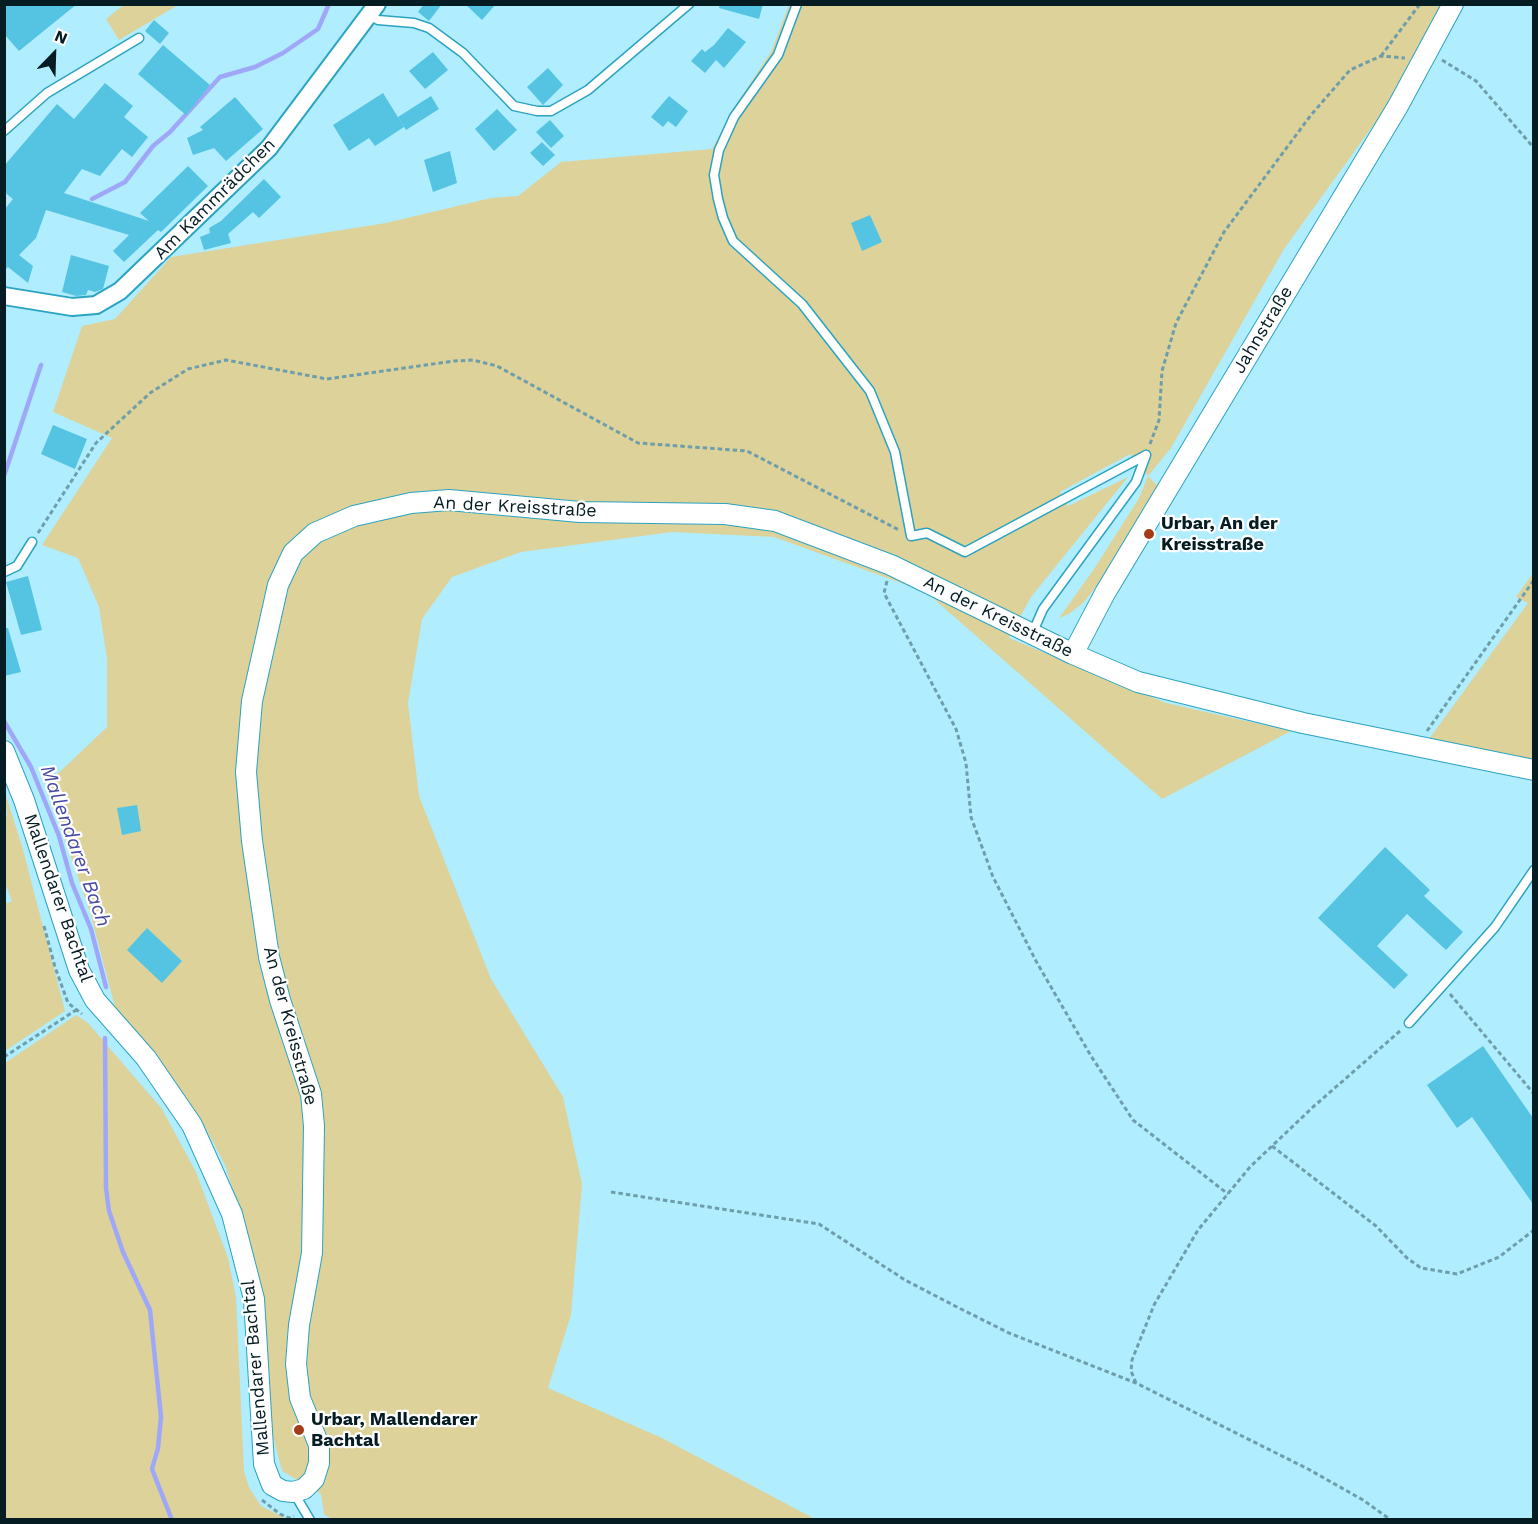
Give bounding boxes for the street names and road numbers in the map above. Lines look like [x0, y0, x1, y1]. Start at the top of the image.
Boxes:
street label: Am Kammrädchen [150, 134, 280, 264]
street label: Jahnstraße [1228, 282, 1298, 378]
street label: An der Kreisstraße [433, 492, 597, 522]
street label: An der Kreisstraße [920, 571, 1076, 663]
street label: Mallendarer Bachtal [19, 811, 97, 985]
street label: An der Kreisstraße [258, 944, 322, 1108]
street label: Mallendarer Bachtal [238, 1279, 274, 1457]

